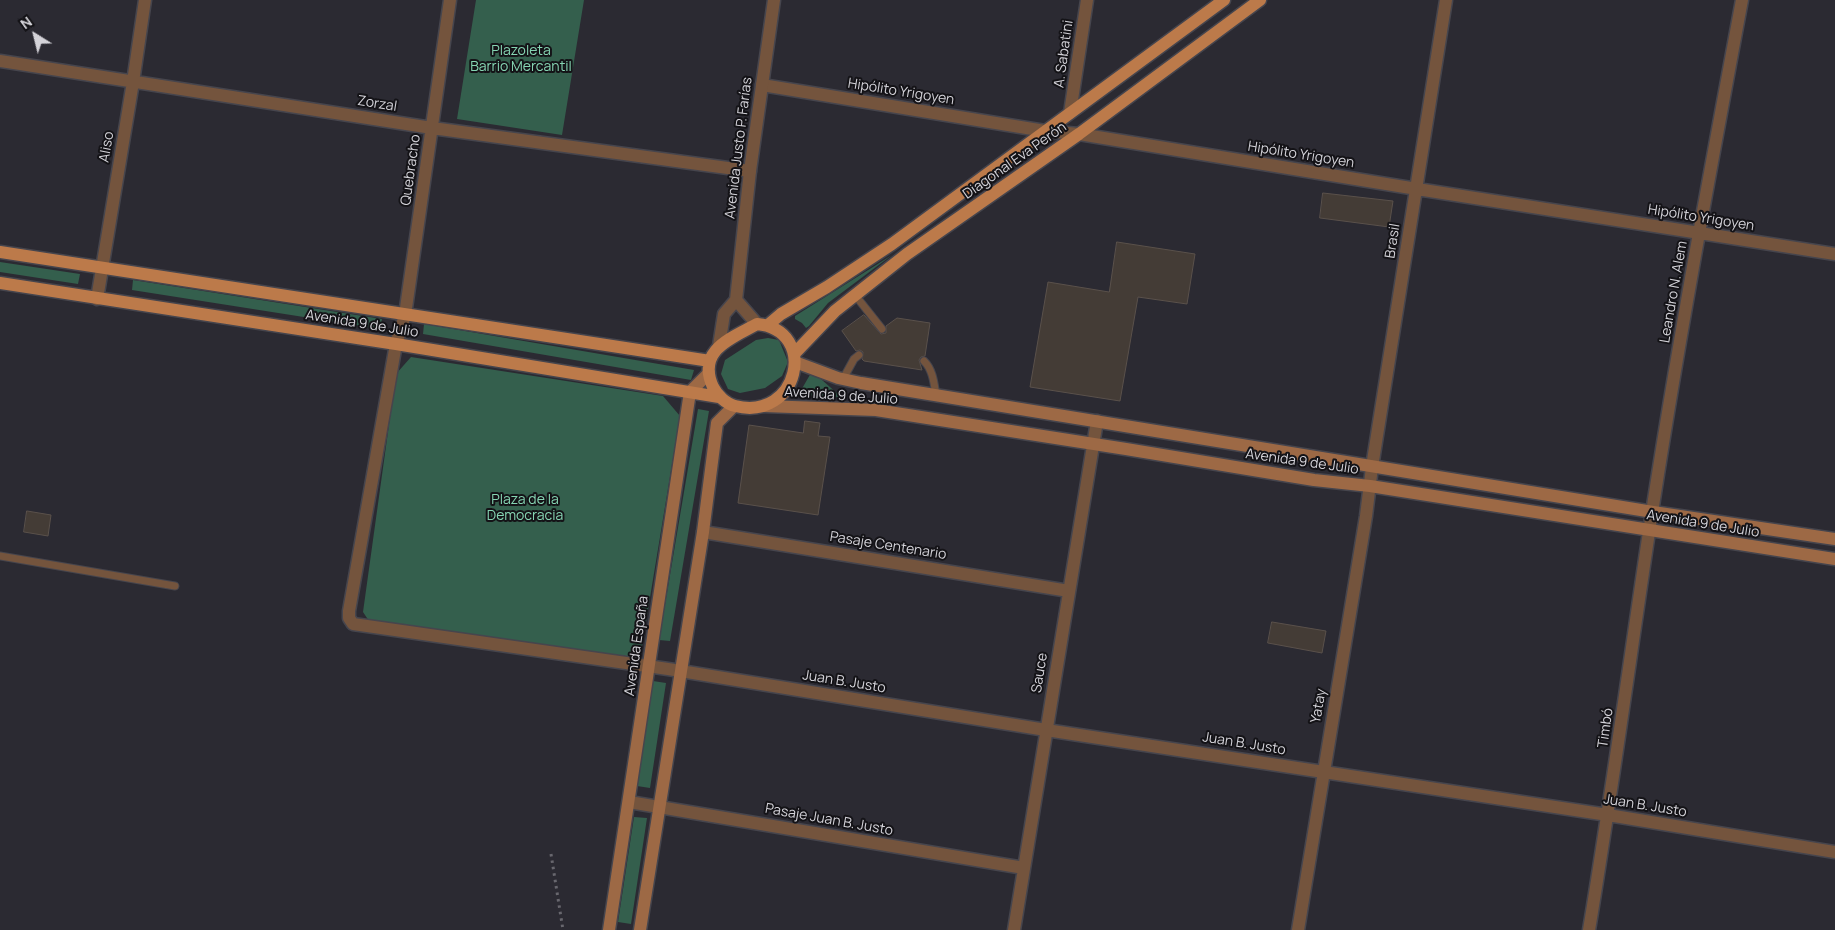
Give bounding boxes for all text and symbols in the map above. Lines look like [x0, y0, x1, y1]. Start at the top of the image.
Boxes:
north arrow [10, 10, 60, 60]
text: N [16, 12, 36, 33]
street label: A. Sabatini [1051, 19, 1077, 89]
park label: Plazoleta Barrio Mercantil [470, 43, 572, 75]
street label: Hipólito Yrigoyen [847, 75, 955, 109]
street label: Avenida Justo P. Farías [722, 76, 756, 220]
street label: Zorzal [356, 93, 398, 115]
street label: Diagonal Eva Perón [960, 119, 1070, 203]
street label: Aliso [96, 130, 118, 164]
street label: Quebracho [398, 133, 424, 207]
street label: Hipólito Yrigoyen [1247, 138, 1355, 172]
street label: Hipólito Yrigoyen [1647, 201, 1755, 235]
street label: Brasil [1382, 222, 1404, 260]
street label: Leandro N. Alem [1657, 240, 1691, 344]
street label: Avenida 9 de Julio [304, 307, 420, 341]
street label: Avenida 9 de Julio [784, 384, 898, 408]
street label: Avenida 9 de Julio [1244, 446, 1360, 478]
park label: Plaza de la Democracia [487, 492, 563, 524]
street label: Avenida 9 de Julio [1645, 507, 1761, 541]
street label: Pasaje Centenario [829, 528, 947, 564]
street label: Avenida España [622, 595, 652, 697]
street label: Sauce [1029, 652, 1051, 694]
street label: Juan B. Justo [801, 667, 887, 697]
street label: Yatay [1308, 687, 1330, 725]
street label: Timbó [1595, 707, 1617, 749]
street label: Juan B. Justo [1201, 729, 1287, 759]
street label: Juan B. Justo [1602, 791, 1688, 821]
street label: Pasaje Juan B. Justo [764, 800, 894, 840]

